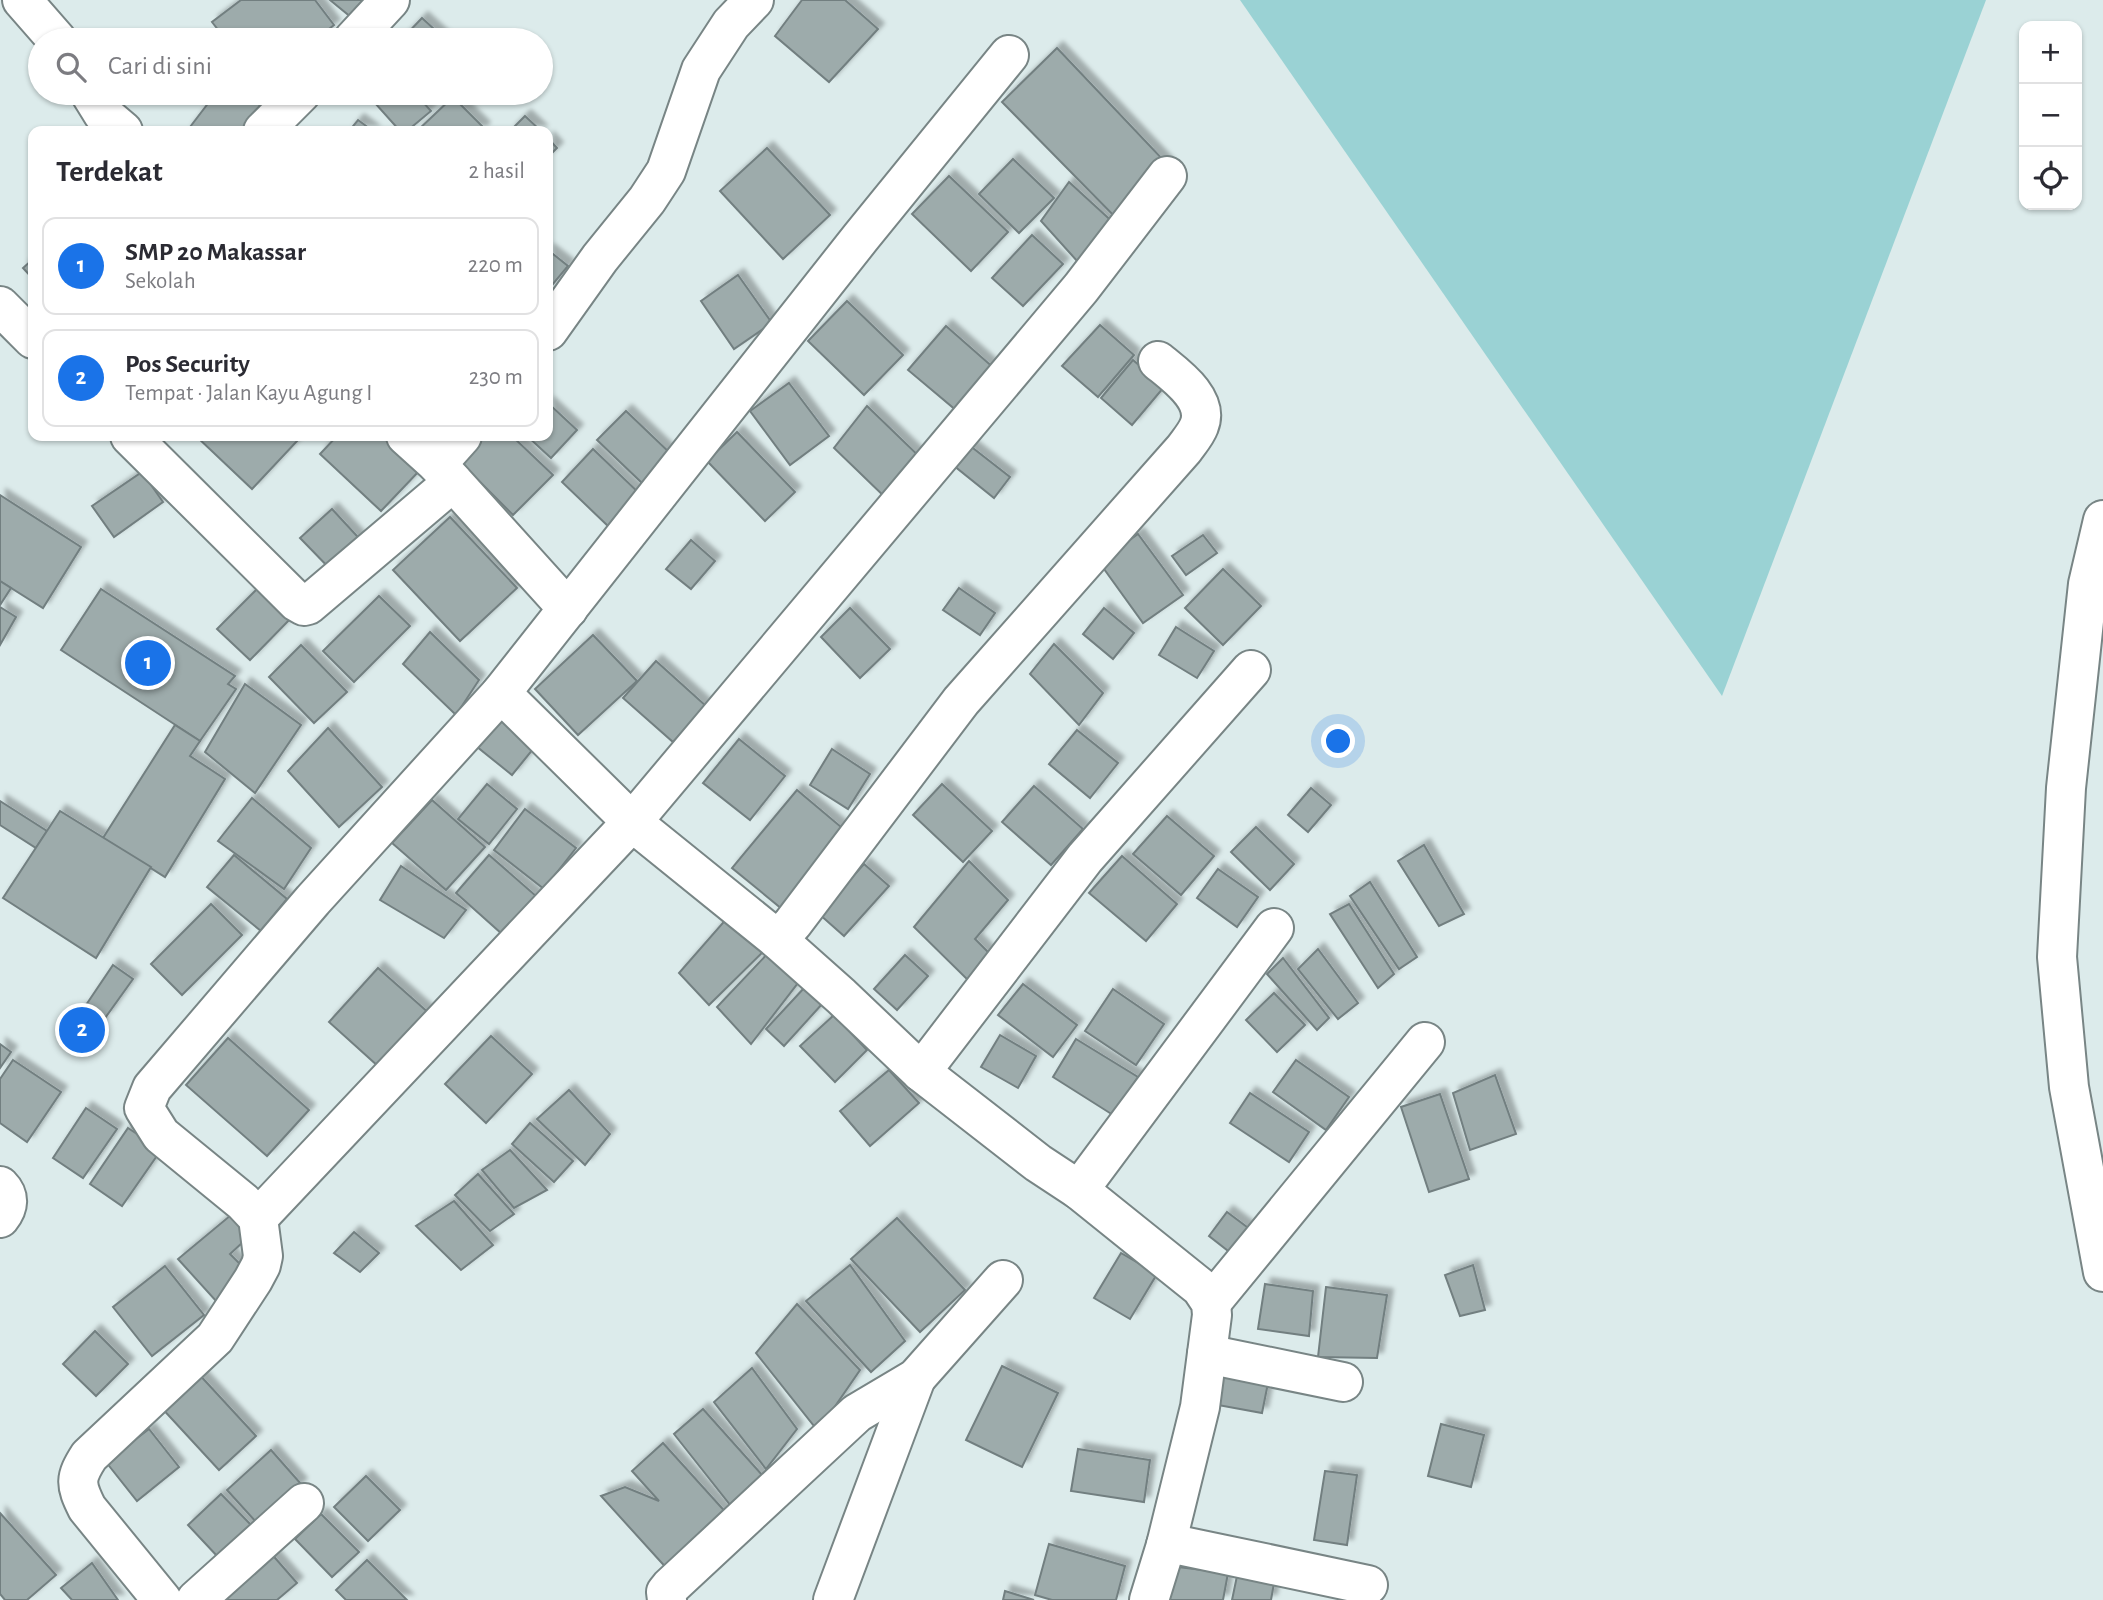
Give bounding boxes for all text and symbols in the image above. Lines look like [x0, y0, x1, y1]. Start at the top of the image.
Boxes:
map controls [2019, 21, 2082, 210]
button: + [2019, 21, 2082, 84]
search box [28, 28, 553, 105]
icon: search [52, 48, 90, 86]
text: Cari di sini [108, 53, 212, 79]
button: − [2019, 84, 2082, 147]
button: locate [2019, 147, 2082, 210]
text: Terdekat [56, 157, 163, 187]
text: 2 hasil [468, 160, 525, 183]
text: SMP 20 Makassar [125, 239, 306, 265]
text: 1 [77, 254, 85, 277]
text: 220 m [468, 254, 523, 277]
text: Sekolah [125, 270, 196, 293]
text: Pos Security [125, 351, 250, 377]
text: 2 [76, 366, 86, 389]
text: 230 m [469, 366, 523, 389]
text: Tempat · Jalan Kayu Agung I [125, 382, 372, 405]
pin: 1 [125, 637, 171, 689]
your location [1321, 724, 1355, 758]
pin: 2 [59, 1004, 105, 1056]

